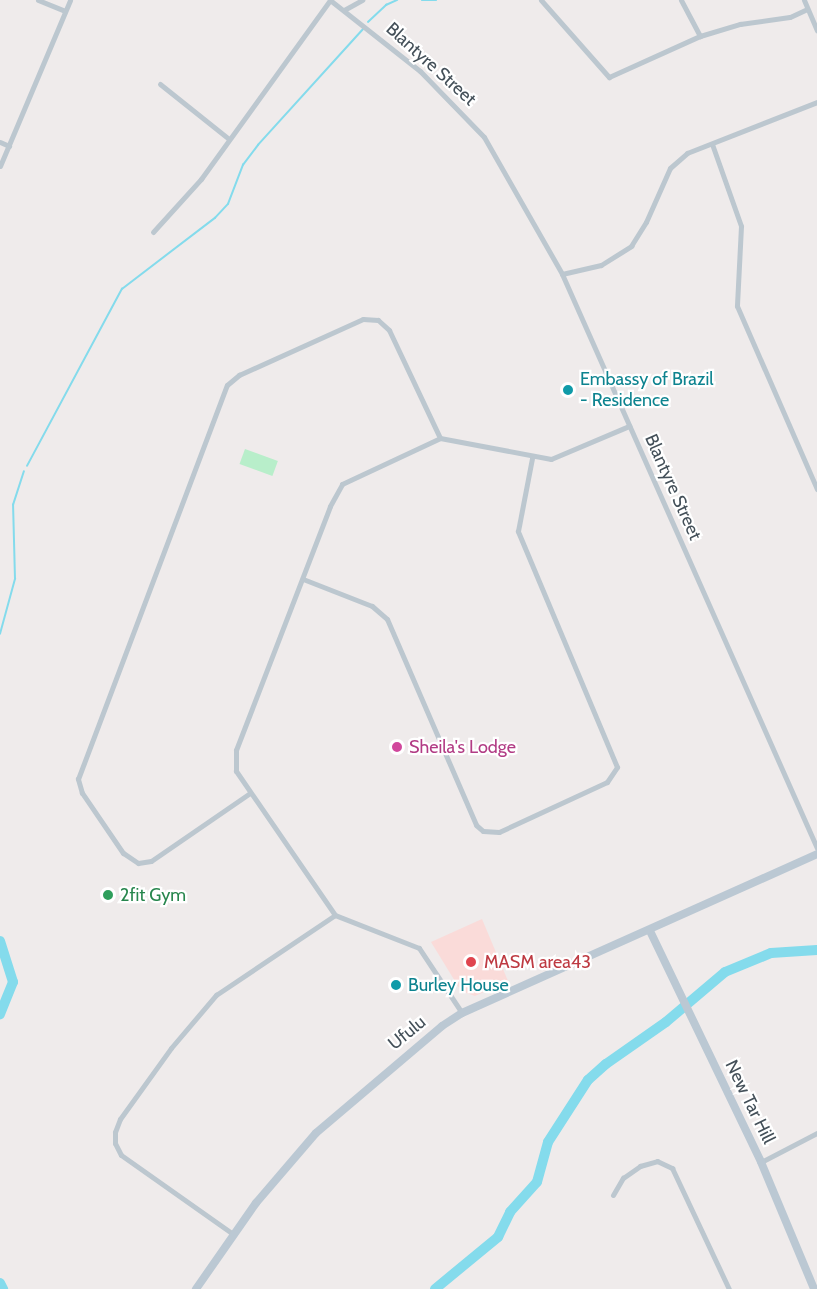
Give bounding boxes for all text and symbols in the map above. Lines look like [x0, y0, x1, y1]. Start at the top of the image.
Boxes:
street label: Blantyre Street [382, 18, 480, 110]
place label: Embassy of Brazil - Residence [580, 369, 713, 412]
marker: Embassy of Brazil - Residence [561, 383, 575, 397]
street label: Blantyre Street [640, 431, 706, 543]
place label: Sheila's Lodge [409, 736, 516, 758]
marker: Sheila's Lodge [390, 740, 404, 754]
place label: 2fit Gym [120, 884, 186, 906]
marker: 2fit Gym [101, 888, 115, 902]
place label: MASM area43 [484, 951, 591, 973]
marker: MASM area43 [462, 953, 480, 971]
place label: Burley House [408, 974, 509, 996]
marker: Burley House [389, 978, 403, 992]
street label: Ufulu [384, 1011, 430, 1055]
street label: New Tar Hill [720, 1057, 780, 1147]

